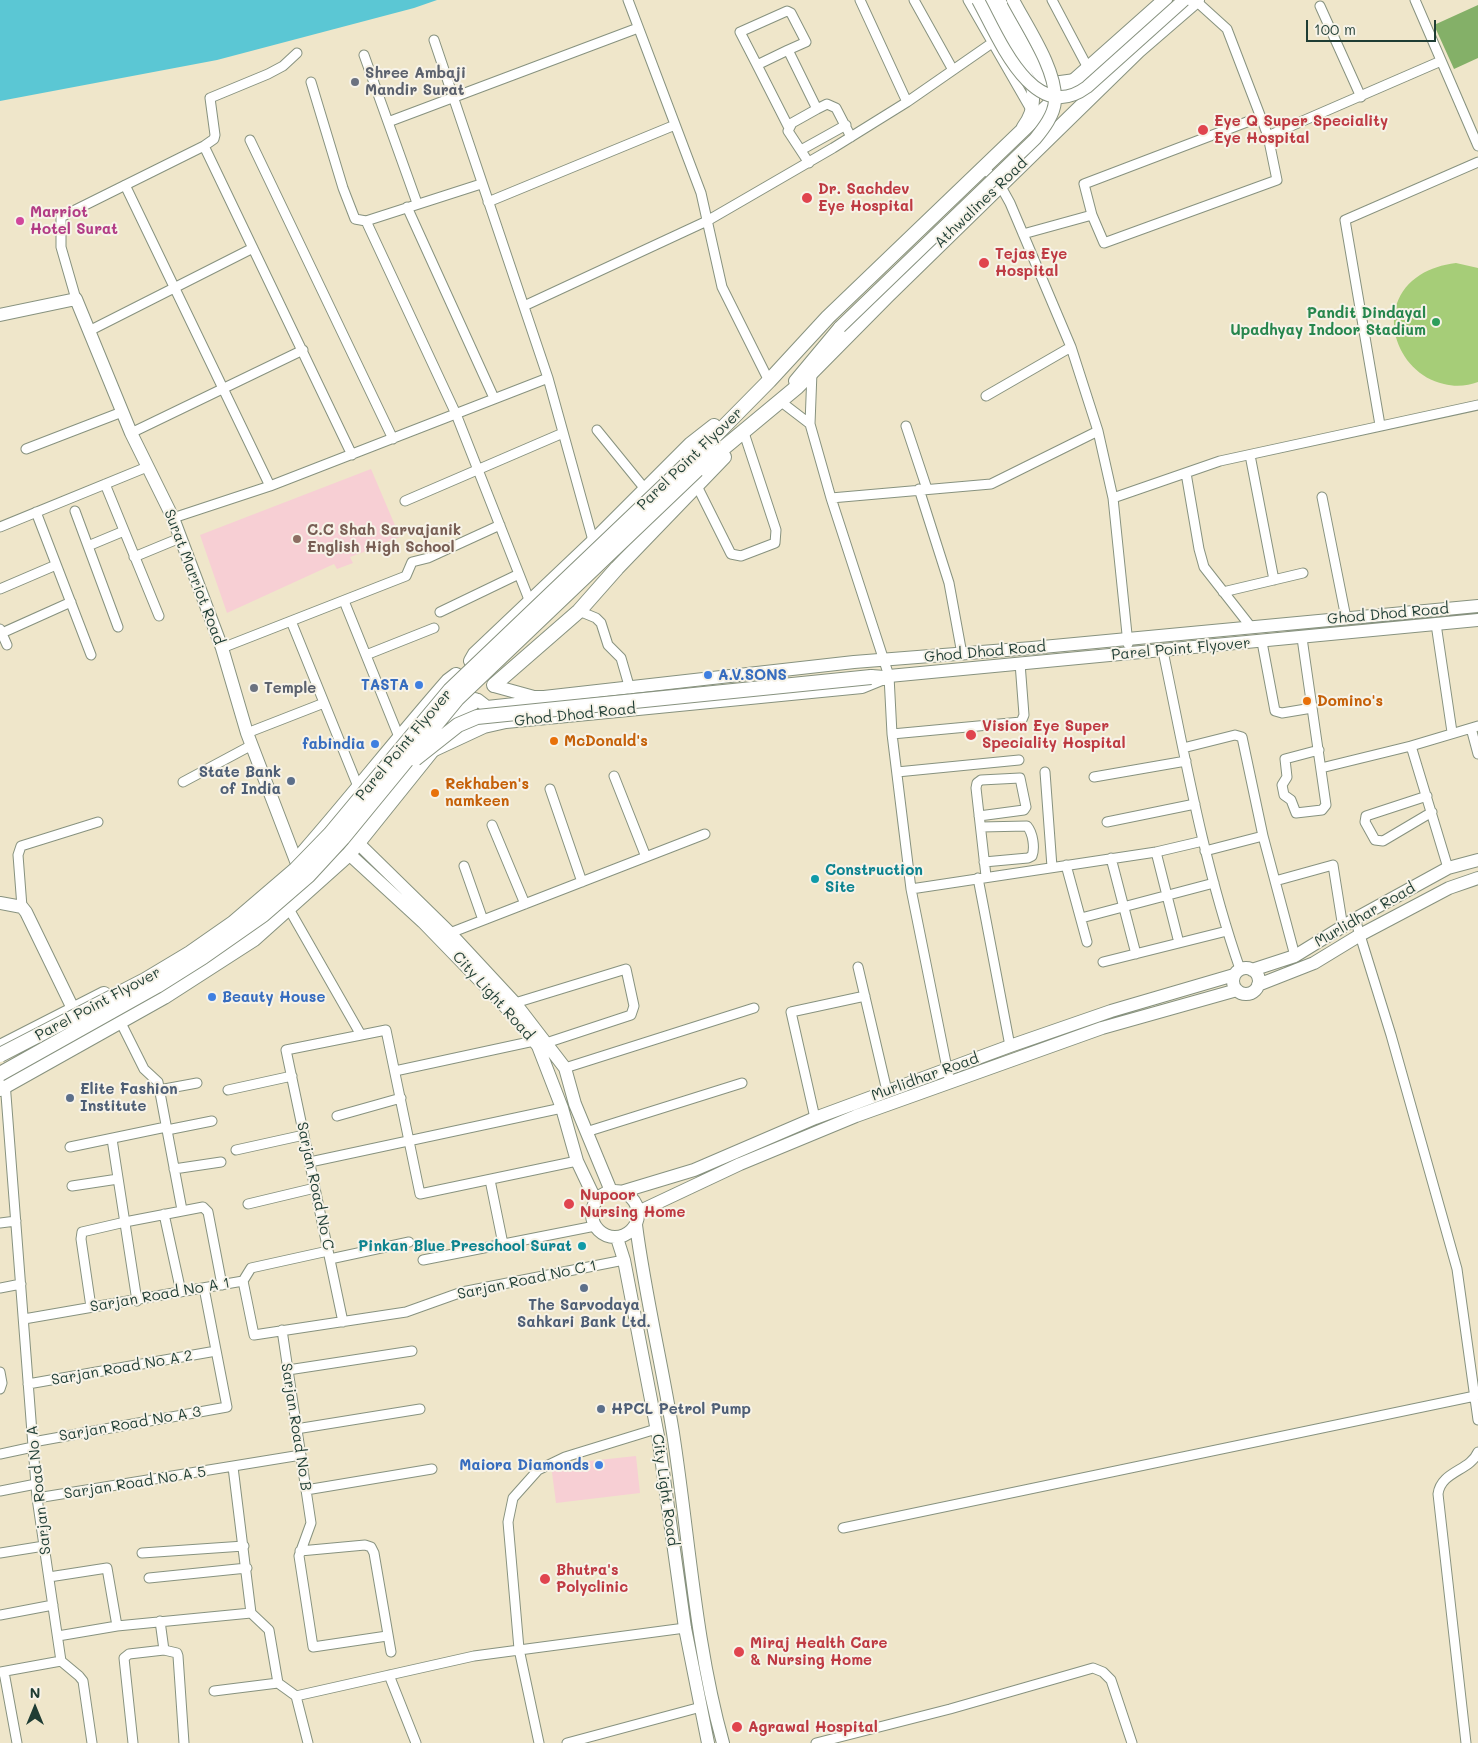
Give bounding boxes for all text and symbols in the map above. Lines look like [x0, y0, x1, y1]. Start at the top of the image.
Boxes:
scale bar [1308, 10, 1438, 42]
text: 100 m [1314, 19, 1356, 39]
place label: Shree Ambaji Mandir Surat [365, 64, 466, 99]
marker: Shree Ambaji Mandir Surat [349, 76, 361, 88]
place label: Eye Q Super Speciality Eye Hospital [1214, 112, 1388, 147]
marker: Eye Q Super Speciality Eye Hospital [1196, 123, 1210, 137]
street label: Athwalines Road [931, 154, 1031, 252]
place label: Dr. Sachdev Eye Hospital [818, 180, 913, 215]
marker: Dr. Sachdev Eye Hospital [800, 191, 814, 205]
place label: Marriot Hotel Surat [30, 203, 118, 238]
marker: Marriot Hotel Surat [14, 215, 26, 227]
place label: Tejas Eye Hospital [995, 245, 1067, 280]
marker: Tejas Eye Hospital [977, 256, 991, 270]
place label: Pandit Dindayal Upadhyay Indoor Stadium [1230, 304, 1426, 339]
marker: Pandit Dindayal Upadhyay Indoor Stadium [1430, 316, 1442, 328]
street label: Parel Point Flyover [633, 404, 747, 514]
street label: Surat Marriot Road [160, 507, 228, 647]
place label: C.C Shah Sarvajanik English High School [307, 521, 461, 556]
marker: C.C Shah Sarvajanik English High School [291, 533, 303, 545]
street label: Ghod Dhod Road [1326, 600, 1450, 628]
street label: Parel Point Flyover [1111, 634, 1251, 664]
street label: Ghod Dhod Road [923, 638, 1047, 666]
place label: A.V.SONS [718, 666, 787, 684]
marker: A.V.SONS [702, 669, 714, 681]
place label: TASTA [361, 676, 409, 694]
place label: Temple [264, 679, 316, 697]
marker: TASTA [413, 679, 425, 691]
marker: Temple [248, 682, 260, 694]
street label: Parel Point Flyover [352, 686, 456, 804]
place label: Domino's [1317, 692, 1383, 710]
marker: Domino's [1301, 695, 1313, 707]
street label: Ghod Dhod Road [513, 700, 637, 730]
place label: Vision Eye Super Speciality Hospital [982, 717, 1126, 752]
marker: Vision Eye Super Speciality Hospital [964, 728, 978, 742]
place label: McDonald's [564, 732, 648, 750]
place label: fabindia [302, 735, 365, 753]
marker: McDonald's [548, 735, 560, 747]
marker: fabindia [369, 738, 381, 750]
place label: State Bank of India [199, 763, 281, 798]
marker: State Bank of India [285, 775, 297, 787]
place label: Rekhaben's namkeen [445, 775, 529, 810]
marker: Rekhaben's namkeen [429, 787, 441, 799]
place label: Construction Site [825, 861, 923, 896]
marker: Construction Site [809, 873, 821, 885]
street label: Murlidhar Road [1312, 879, 1418, 951]
street label: City Light Road [449, 948, 537, 1044]
street label: Parel Point Flyover [32, 963, 164, 1045]
place label: Beauty House [222, 988, 325, 1006]
marker: Beauty House [206, 991, 218, 1003]
street label: Murlidhar Road [869, 1049, 981, 1105]
place label: Elite Fashion Institute [80, 1080, 178, 1115]
marker: Elite Fashion Institute [64, 1092, 76, 1104]
street label: Sarjan Road No C [293, 1120, 337, 1252]
place label: Nupoor Nursing Home [580, 1186, 685, 1221]
marker: Nupoor Nursing Home [562, 1197, 576, 1211]
place label: Pinkan Blue Preschool Surat [358, 1237, 572, 1255]
marker: Pinkan Blue Preschool Surat [576, 1240, 588, 1252]
street label: Sarjan Road No C 1 [456, 1256, 598, 1304]
street label: Sarjan Road No A 1 [89, 1274, 231, 1316]
marker: The Sarvodaya Sahkari Bank Ltd. [578, 1282, 590, 1294]
place label: The Sarvodaya Sahkari Bank Ltd. [517, 1296, 651, 1331]
street label: Sarjan Road No A 2 [50, 1347, 194, 1389]
street label: Sarjan Road No B [277, 1362, 315, 1492]
place label: HPCL Petrol Pump [611, 1400, 751, 1418]
street label: Sarjan Road No A 3 [58, 1403, 202, 1445]
marker: HPCL Petrol Pump [595, 1403, 607, 1415]
street label: Sarjan Road No A [23, 1424, 55, 1556]
street label: City Light Road [648, 1433, 682, 1547]
place label: Maiora Diamonds [459, 1456, 589, 1474]
marker: Maiora Diamonds [593, 1459, 605, 1471]
street label: Sarjan Road No A 5 [63, 1463, 207, 1503]
place label: Bhutra's Polyclinic [556, 1561, 628, 1596]
marker: Bhutra's Polyclinic [538, 1572, 552, 1586]
place label: Miraj Health Care & Nursing Home [750, 1634, 887, 1669]
marker: Miraj Health Care & Nursing Home [732, 1645, 746, 1659]
north arrow [10, 1683, 60, 1733]
text: N [30, 1683, 40, 1702]
place label: Agrawal Hospital [748, 1718, 878, 1736]
marker: Agrawal Hospital [730, 1720, 744, 1734]

